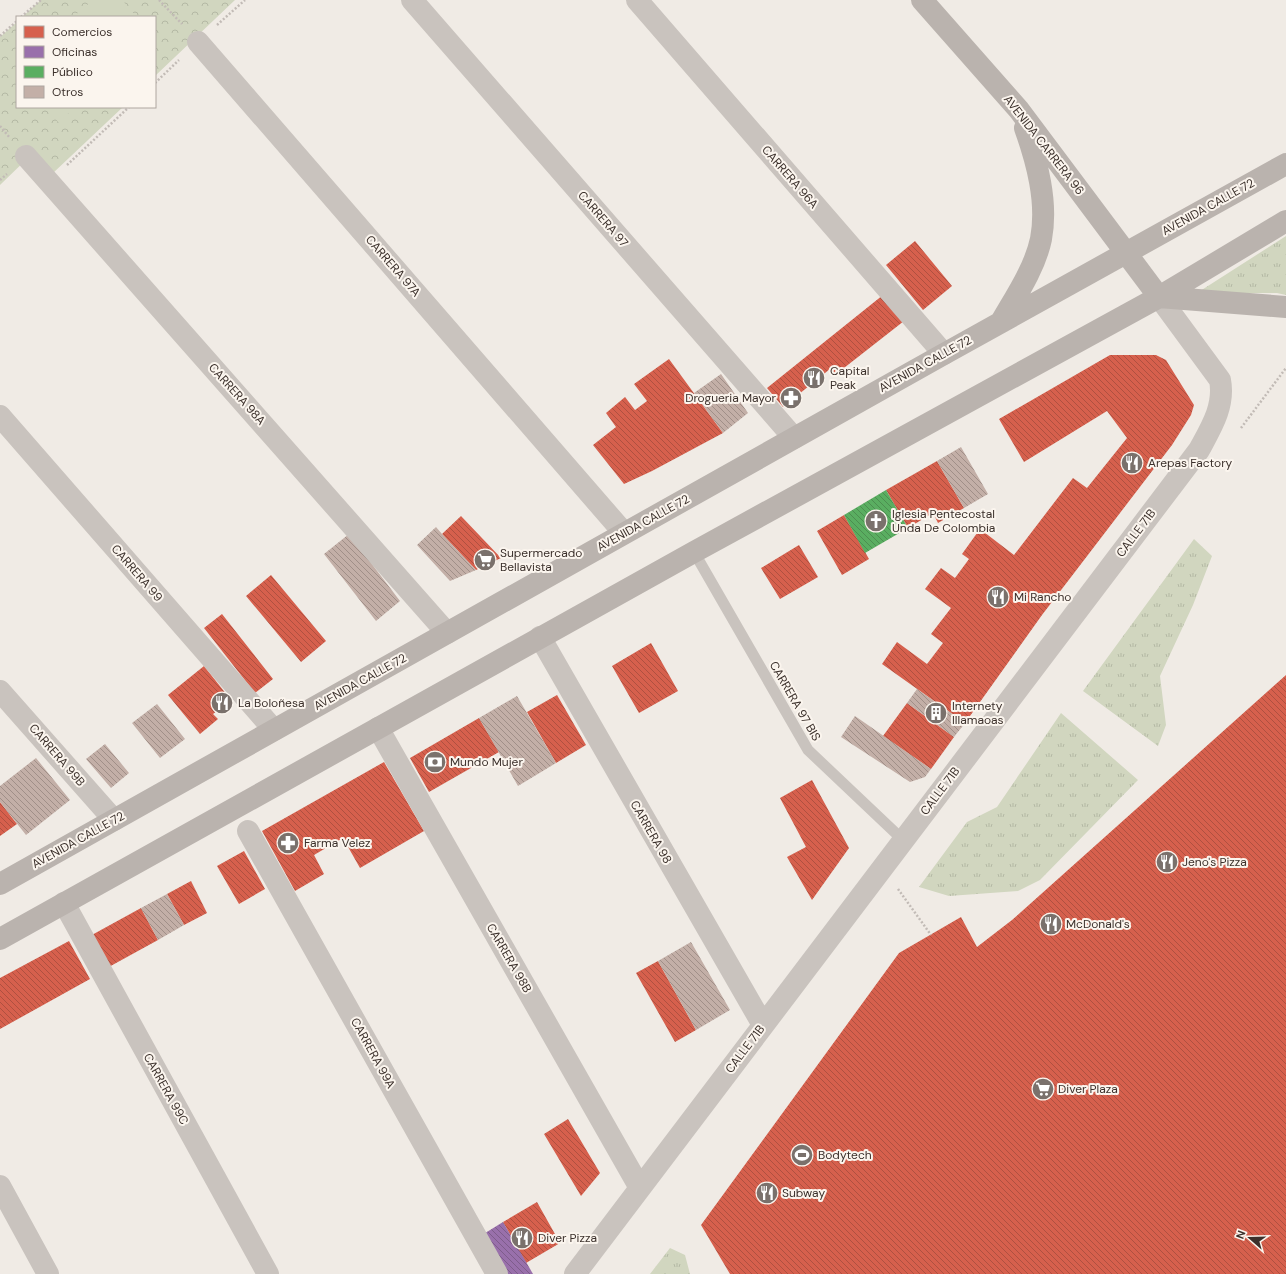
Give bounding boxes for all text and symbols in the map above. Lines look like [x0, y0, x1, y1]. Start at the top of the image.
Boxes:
legend [16, 16, 156, 108]
text: Comercios [52, 24, 112, 40]
text: Oficinas [52, 44, 97, 60]
text: Público [52, 64, 93, 80]
text: Otros [52, 84, 83, 100]
street label: AVENIDA CARRERA 96 [1000, 92, 1088, 198]
street label: CARRERA 96A [758, 142, 822, 212]
street label: AVENIDA CALLE 72 [1159, 175, 1257, 239]
street label: CARRERA 97 [574, 188, 632, 250]
street label: CARRERA 97A [362, 232, 424, 300]
street label: AVENIDA CALLE 72 [876, 332, 974, 396]
street label: CARRERA 98A [205, 360, 269, 428]
place label: Capital Peak [830, 363, 869, 393]
restaurant icon: Capital Peak [801, 365, 827, 391]
pharmacy icon: Drogueria Mayor [778, 385, 804, 411]
place label: Drogueria Mayor [685, 390, 777, 406]
restaurant icon: Arepas Factory [1119, 450, 1145, 476]
place label: Arepas Factory [1148, 455, 1233, 471]
street label: AVENIDA CALLE 72 [594, 491, 692, 555]
place label: Iglesia Pentecostal Unda De Colombia [892, 506, 995, 536]
street label: CALLE 71B [1113, 506, 1159, 560]
church icon: Iglesia Pentecostal Unda De Colombia [863, 508, 889, 534]
street label: CARRERA 99 [108, 541, 166, 605]
place label: Supermercado Bellavista [500, 545, 582, 575]
supermarket icon: Supermercado Bellavista [472, 547, 498, 573]
restaurant icon: Mi Rancho [985, 584, 1011, 610]
place label: Mi Rancho [1014, 589, 1071, 605]
street label: AVENIDA CALLE 72 [311, 650, 409, 714]
street label: CARRERA 97 BIS [766, 658, 824, 744]
restaurant icon: La Boloñesa [209, 690, 235, 716]
place label: La Boloñesa [238, 695, 304, 711]
place label: Internety Illamaoas [952, 698, 1004, 728]
building icon: Internety Illamaoas [923, 700, 949, 726]
street label: CARRERA 99B [25, 720, 89, 790]
bank icon: Mundo Mujer [422, 749, 448, 775]
place label: Mundo Mujer [450, 754, 523, 770]
street label: CALLE 71B [917, 764, 963, 818]
street label: CARRERA 98 [626, 798, 676, 866]
street label: AVENIDA CALLE 72 [29, 808, 127, 872]
pharmacy icon: Farma Velez [275, 830, 301, 856]
place label: Farma Velez [304, 835, 370, 851]
restaurant icon: Jeno's Pizza [1154, 849, 1180, 875]
place label: Jeno's Pizza [1182, 854, 1247, 870]
restaurant icon: McDonald's [1038, 911, 1064, 937]
place label: McDonald's [1066, 916, 1130, 932]
street label: CARRERA 98B [483, 920, 535, 996]
street label: CARRERA 99A [347, 1015, 399, 1091]
street label: CALLE 71B [722, 1022, 768, 1076]
street label: CARRERA 99C [140, 1050, 192, 1128]
supermarket icon: Diver Plaza [1030, 1076, 1056, 1102]
place label: Diver Plaza [1058, 1081, 1118, 1097]
sports icon: Bodytech [789, 1142, 815, 1168]
place label: Bodytech [818, 1147, 872, 1163]
restaurant icon: Subway [754, 1180, 780, 1206]
place label: Subway [782, 1185, 825, 1201]
north arrow [1230, 1218, 1270, 1258]
restaurant icon: Diver Pizza [509, 1225, 535, 1251]
text: N [1233, 1228, 1249, 1241]
place label: Diver Pizza [538, 1230, 597, 1246]

